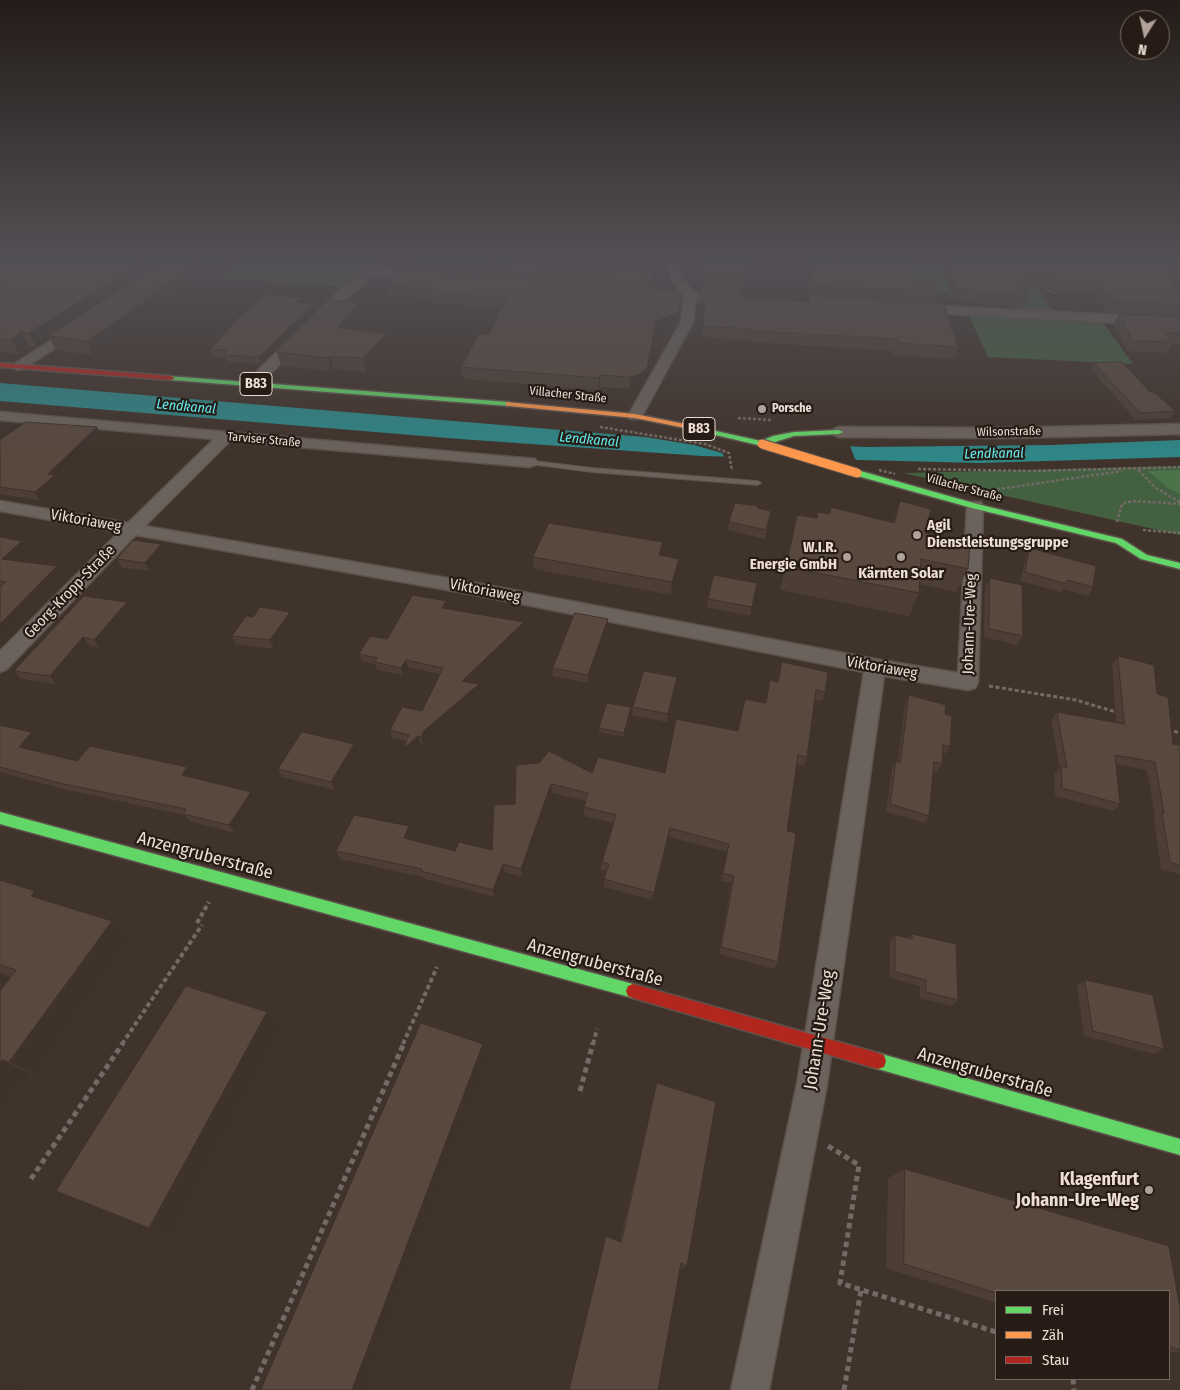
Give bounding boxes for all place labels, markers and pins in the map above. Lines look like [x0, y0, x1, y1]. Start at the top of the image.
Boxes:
place label: Porsche [772, 402, 812, 416]
marker: Porsche [756, 403, 768, 415]
place label: Agil Dienstleistungsgruppe [927, 517, 1068, 552]
marker: Agil Dienstleistungsgruppe [911, 529, 923, 541]
place label: W.I.R. Energie GmbH [750, 539, 837, 574]
marker: W.I.R. Energie GmbH [841, 551, 853, 563]
marker: Kärnten Solar [895, 551, 907, 563]
place label: Kärnten Solar [858, 565, 944, 583]
place label: Klagenfurt Johann-Ure-Weg [1016, 1169, 1139, 1212]
marker: Klagenfurt Johann-Ure-Weg [1143, 1184, 1155, 1196]

